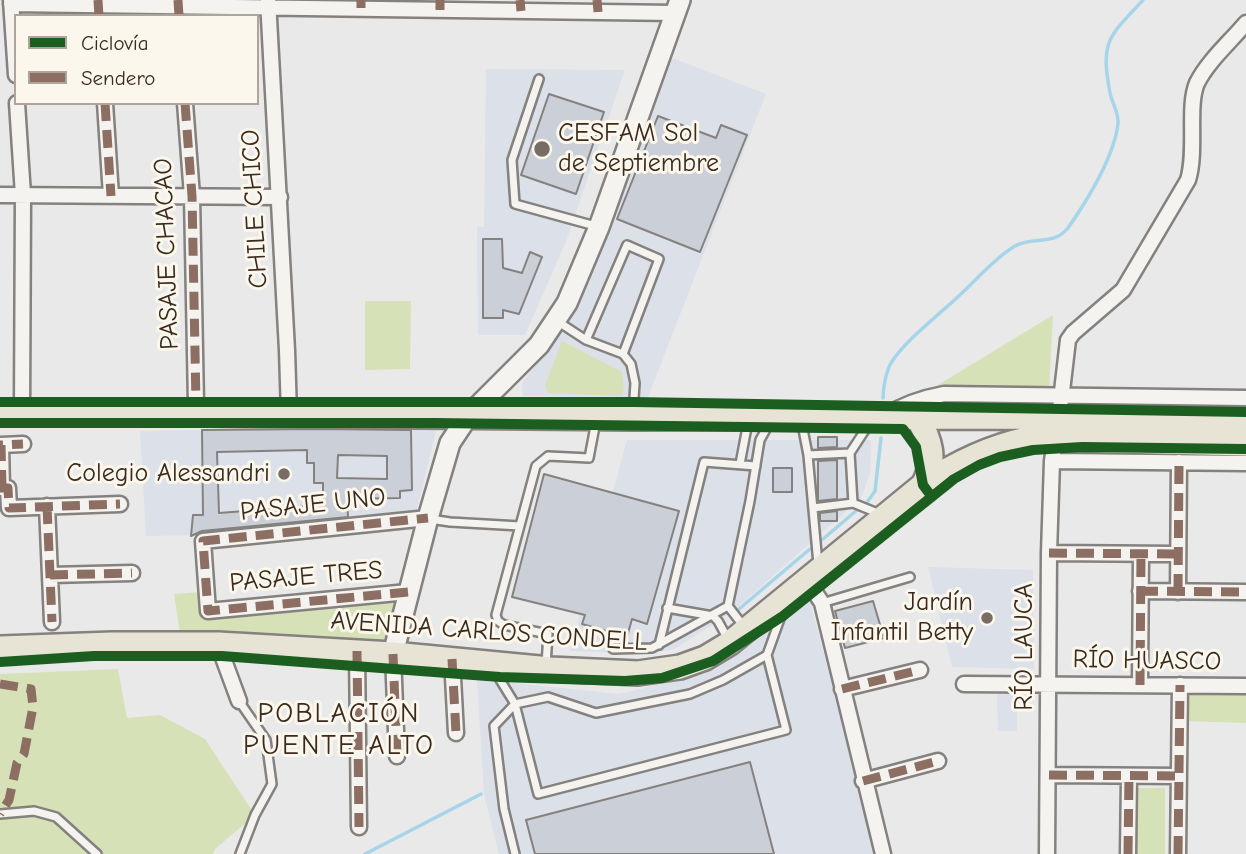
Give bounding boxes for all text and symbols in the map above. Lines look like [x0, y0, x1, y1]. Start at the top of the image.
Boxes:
legend [14, 14, 259, 105]
text: Ciclovía [81, 31, 149, 55]
text: Sendero [81, 66, 155, 90]
place label: CESFAM Sol de Septiembre [558, 118, 719, 180]
street label: CHILE CHICO [235, 129, 275, 289]
marker: CESFAM Sol de Septiembre [532, 139, 552, 159]
street label: PASAJE CHACAO [148, 158, 186, 350]
place label: Colegio Alessandri [66, 458, 270, 490]
marker: Colegio Alessandri [276, 466, 292, 482]
street label: PASAJE UNO [239, 482, 387, 528]
street label: PASAJE TRES [228, 555, 384, 599]
street label: RÍO LAUCA [1009, 583, 1041, 711]
place label: Jardín Infantil Betty [830, 587, 973, 648]
street label: AVENIDA CARLOS CONDELL [330, 605, 648, 659]
marker: Jardín Infantil Betty [979, 610, 995, 626]
street label: RÍO HUASCO [1072, 644, 1222, 678]
district label: POBLACIÓN PUENTE ALTO [244, 697, 434, 763]

